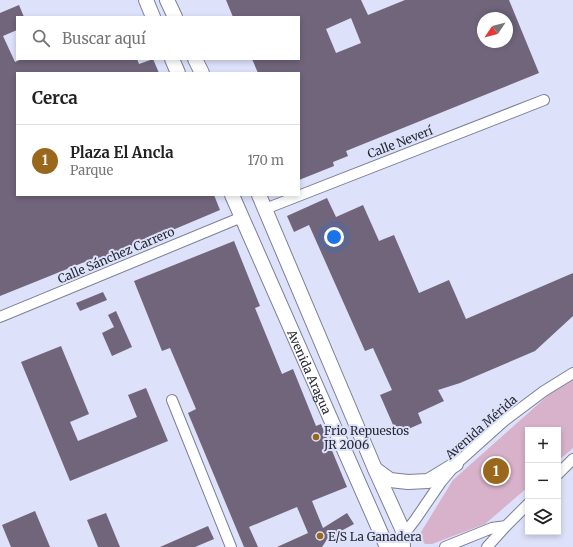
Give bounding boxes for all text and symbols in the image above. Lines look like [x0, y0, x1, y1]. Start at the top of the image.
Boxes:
north arrow [477, 12, 513, 48]
search box [16, 16, 300, 60]
icon: search [30, 27, 52, 49]
text: Buscar aquí [62, 29, 146, 48]
text: Cerca [32, 87, 78, 109]
street label: Calle Neverí [365, 122, 436, 161]
text: Plaza El Ancla [70, 143, 174, 162]
text: 1 [42, 152, 48, 169]
text: 170 m [247, 152, 284, 169]
text: Parque [70, 162, 113, 179]
street label: Calle Sánchez Carrero [55, 224, 177, 286]
your location [324, 227, 344, 247]
street label: Avenida Aragua [284, 326, 335, 417]
street label: Avenida Mérida [441, 391, 520, 463]
place label: Frio Repuestos JR 2006 [323, 423, 409, 452]
map controls [525, 427, 561, 535]
button: + [525, 427, 561, 463]
marker: Frio Repuestos JR 2006 [311, 432, 321, 442]
pin: 1 [483, 456, 509, 486]
button: − [525, 463, 561, 499]
button: layers [525, 499, 561, 535]
place label: E/S La Ganadera [328, 529, 422, 544]
marker: E/S La Ganadera [315, 531, 325, 541]

